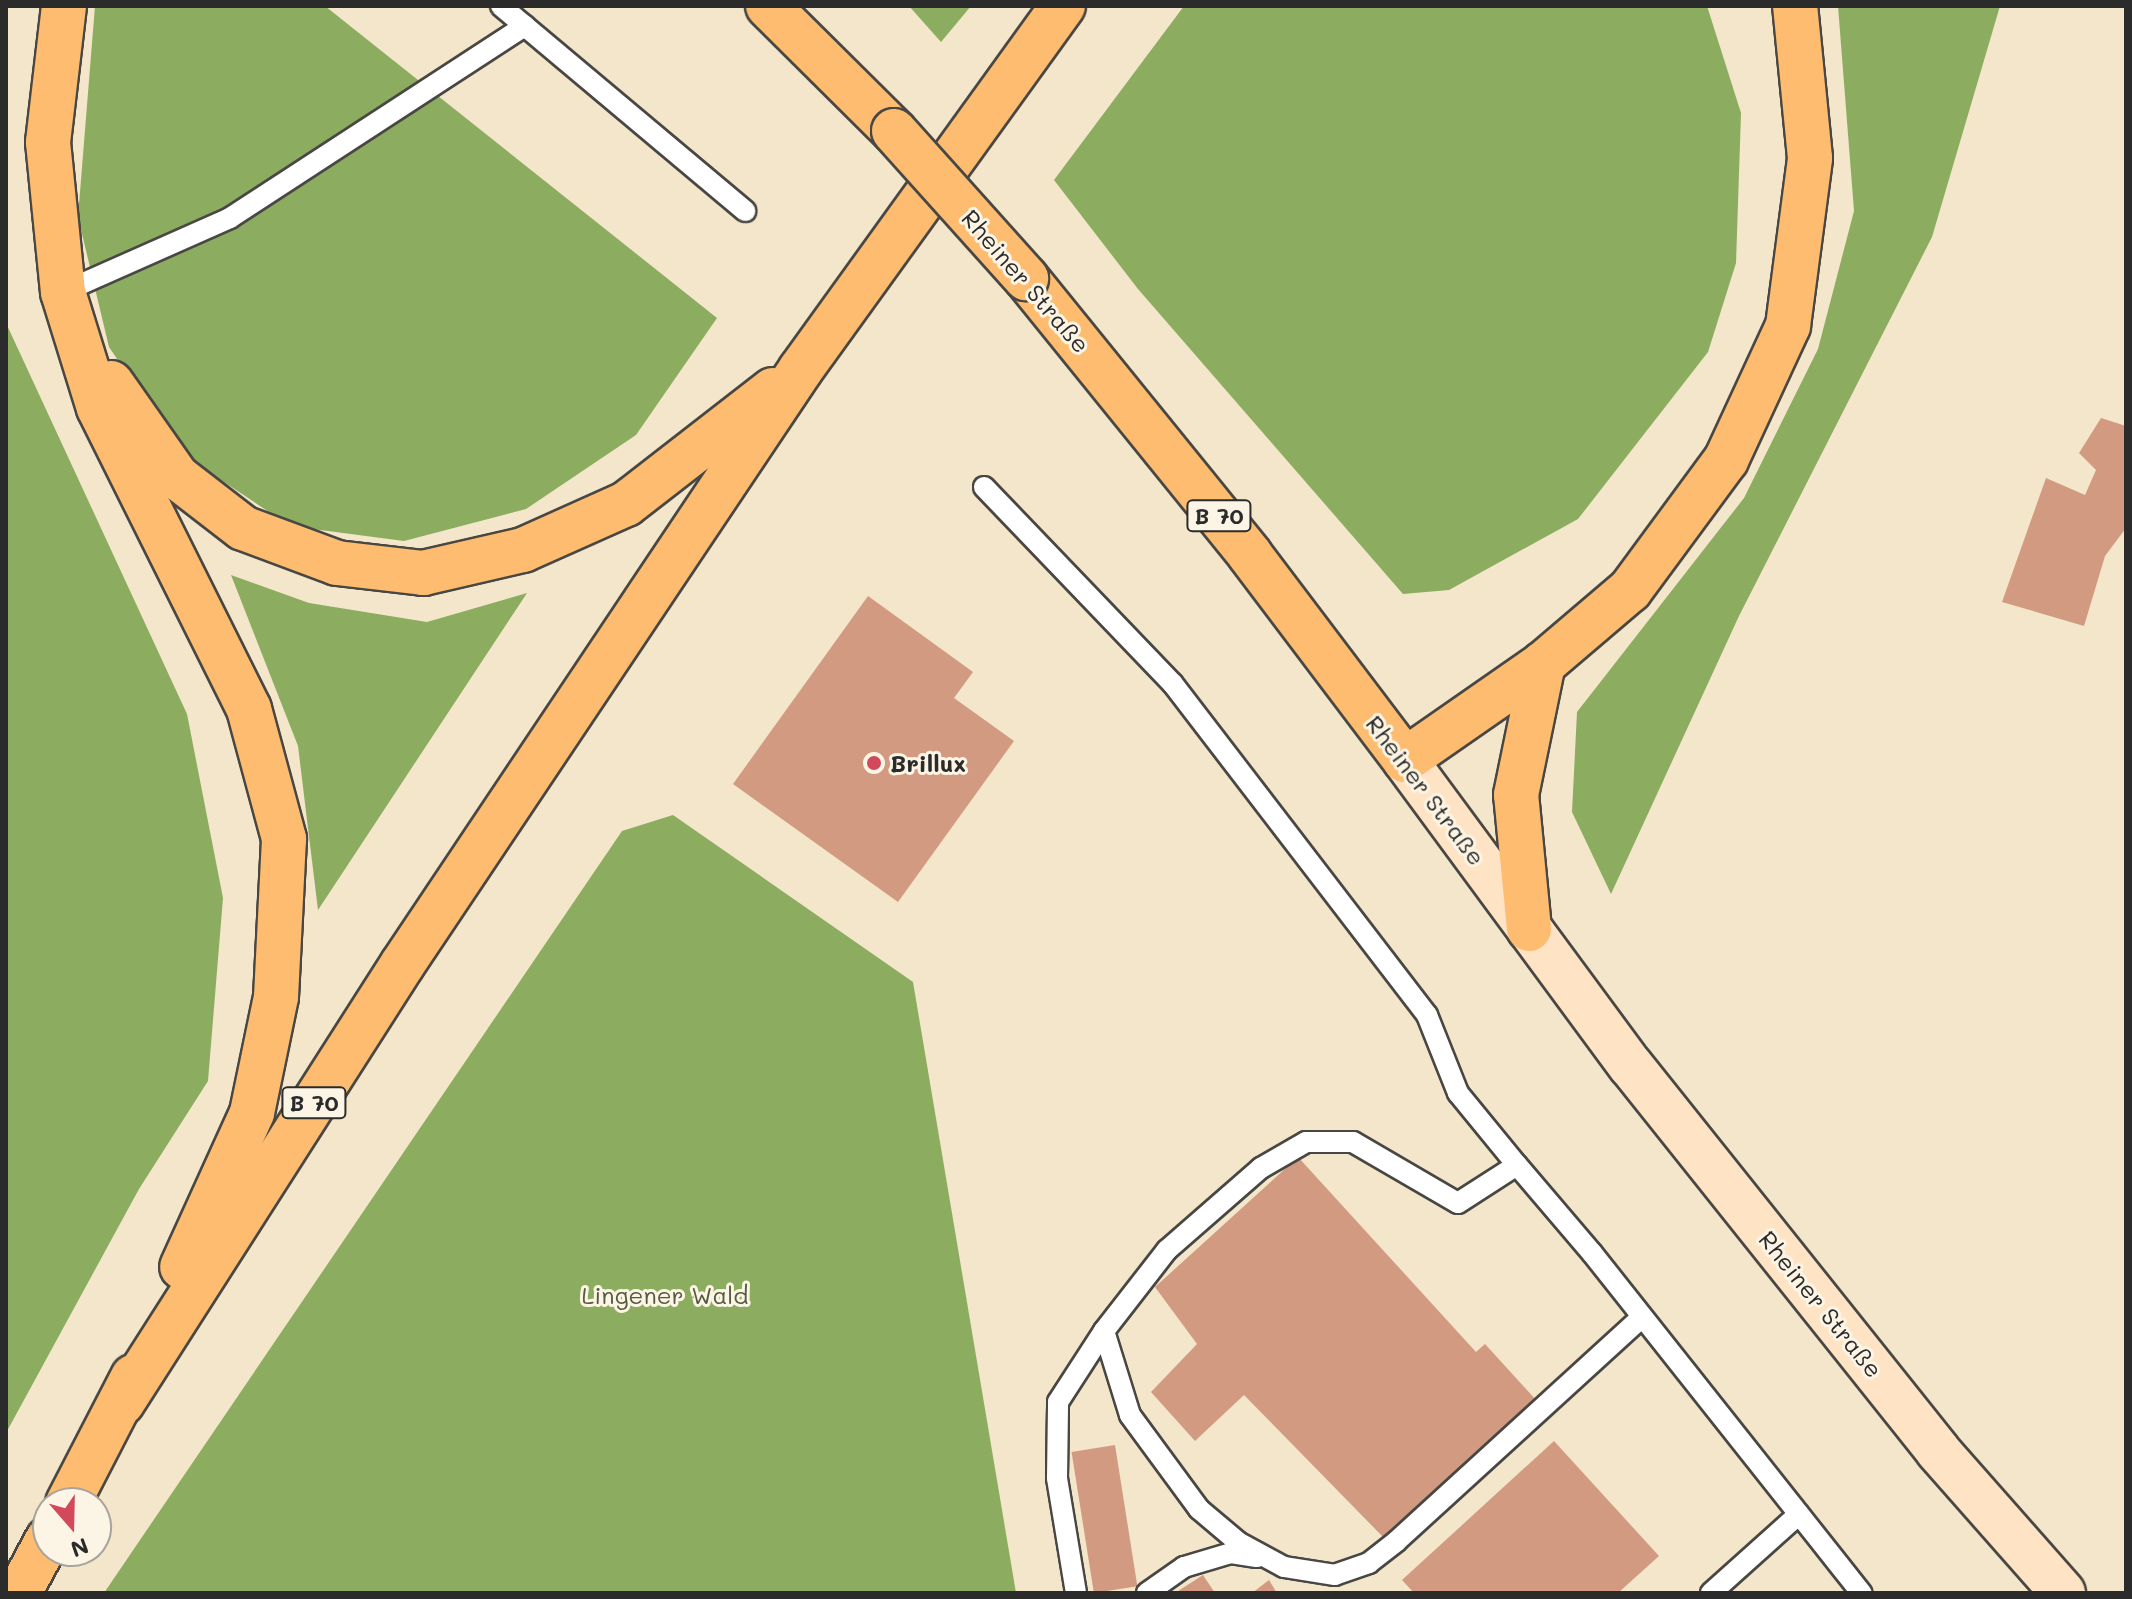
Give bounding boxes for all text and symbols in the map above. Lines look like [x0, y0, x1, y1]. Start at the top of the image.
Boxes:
street label: Rheiner Straße [956, 204, 1096, 358]
road number: B 70 [1185, 498, 1253, 534]
street label: Rheiner Straße [1360, 709, 1492, 871]
place label: Brillux [890, 749, 966, 777]
marker: Brillux [865, 754, 883, 772]
road number: B 70 [280, 1085, 348, 1121]
street label: Rheiner Straße [1753, 1225, 1889, 1383]
park label: Lingener Wald [581, 1281, 749, 1309]
north arrow [32, 1487, 112, 1567]
text: N [67, 1532, 93, 1565]

